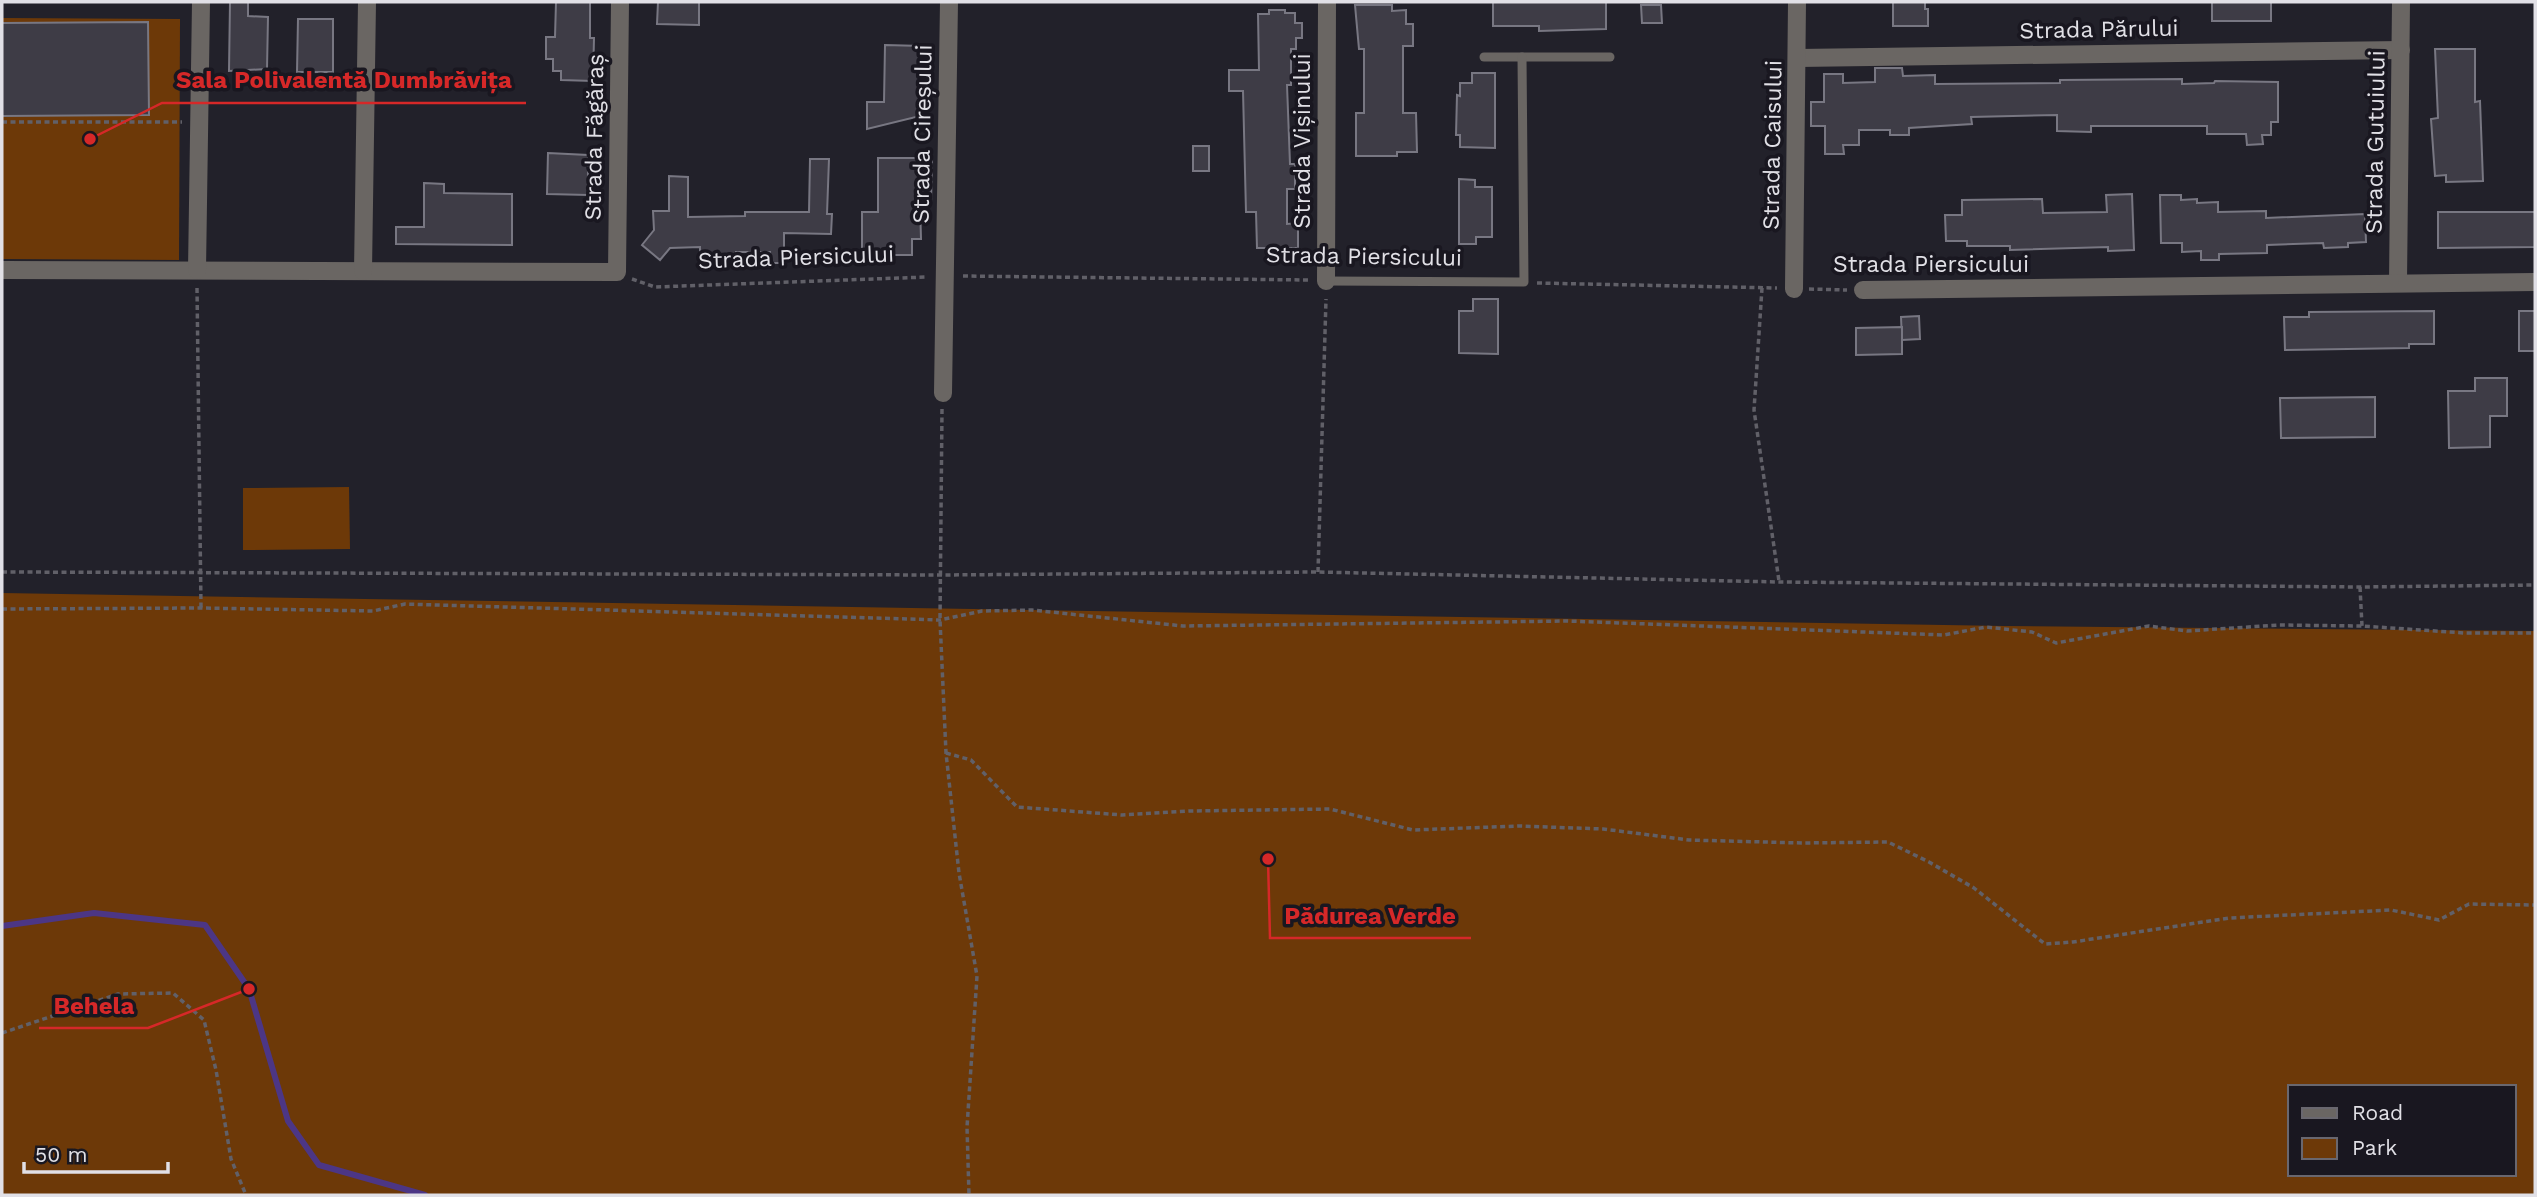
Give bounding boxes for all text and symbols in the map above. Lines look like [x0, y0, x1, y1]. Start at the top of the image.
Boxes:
street label: Strada Părului [2019, 15, 2179, 44]
street label: Strada Cireșului [907, 44, 938, 224]
street label: Strada Gutuiului [2360, 50, 2391, 234]
street label: Strada Vișinului [1289, 53, 1316, 229]
street label: Strada Făgăraș [580, 54, 609, 221]
callout: Sala Polivalentă Dumbrăvița [162, 58, 526, 103]
street label: Strada Caisului [1758, 60, 1787, 230]
text: Sala Polivalentă Dumbrăvița [176, 66, 512, 94]
street label: Strada Piersicului [698, 241, 895, 274]
street label: Strada Piersicului [1266, 241, 1462, 272]
street label: Strada Piersicului [1833, 251, 2029, 278]
callout: Pădurea Verde [1270, 893, 1471, 938]
text: Pădurea Verde [1284, 902, 1456, 930]
callout: Behela [39, 983, 148, 1028]
text: Behela [53, 992, 135, 1020]
legend [2288, 1085, 2516, 1176]
text: Road [2352, 1100, 2403, 1125]
scale bar [24, 1130, 168, 1174]
text: Park [2352, 1135, 2397, 1160]
text: 50 m [35, 1142, 87, 1167]

